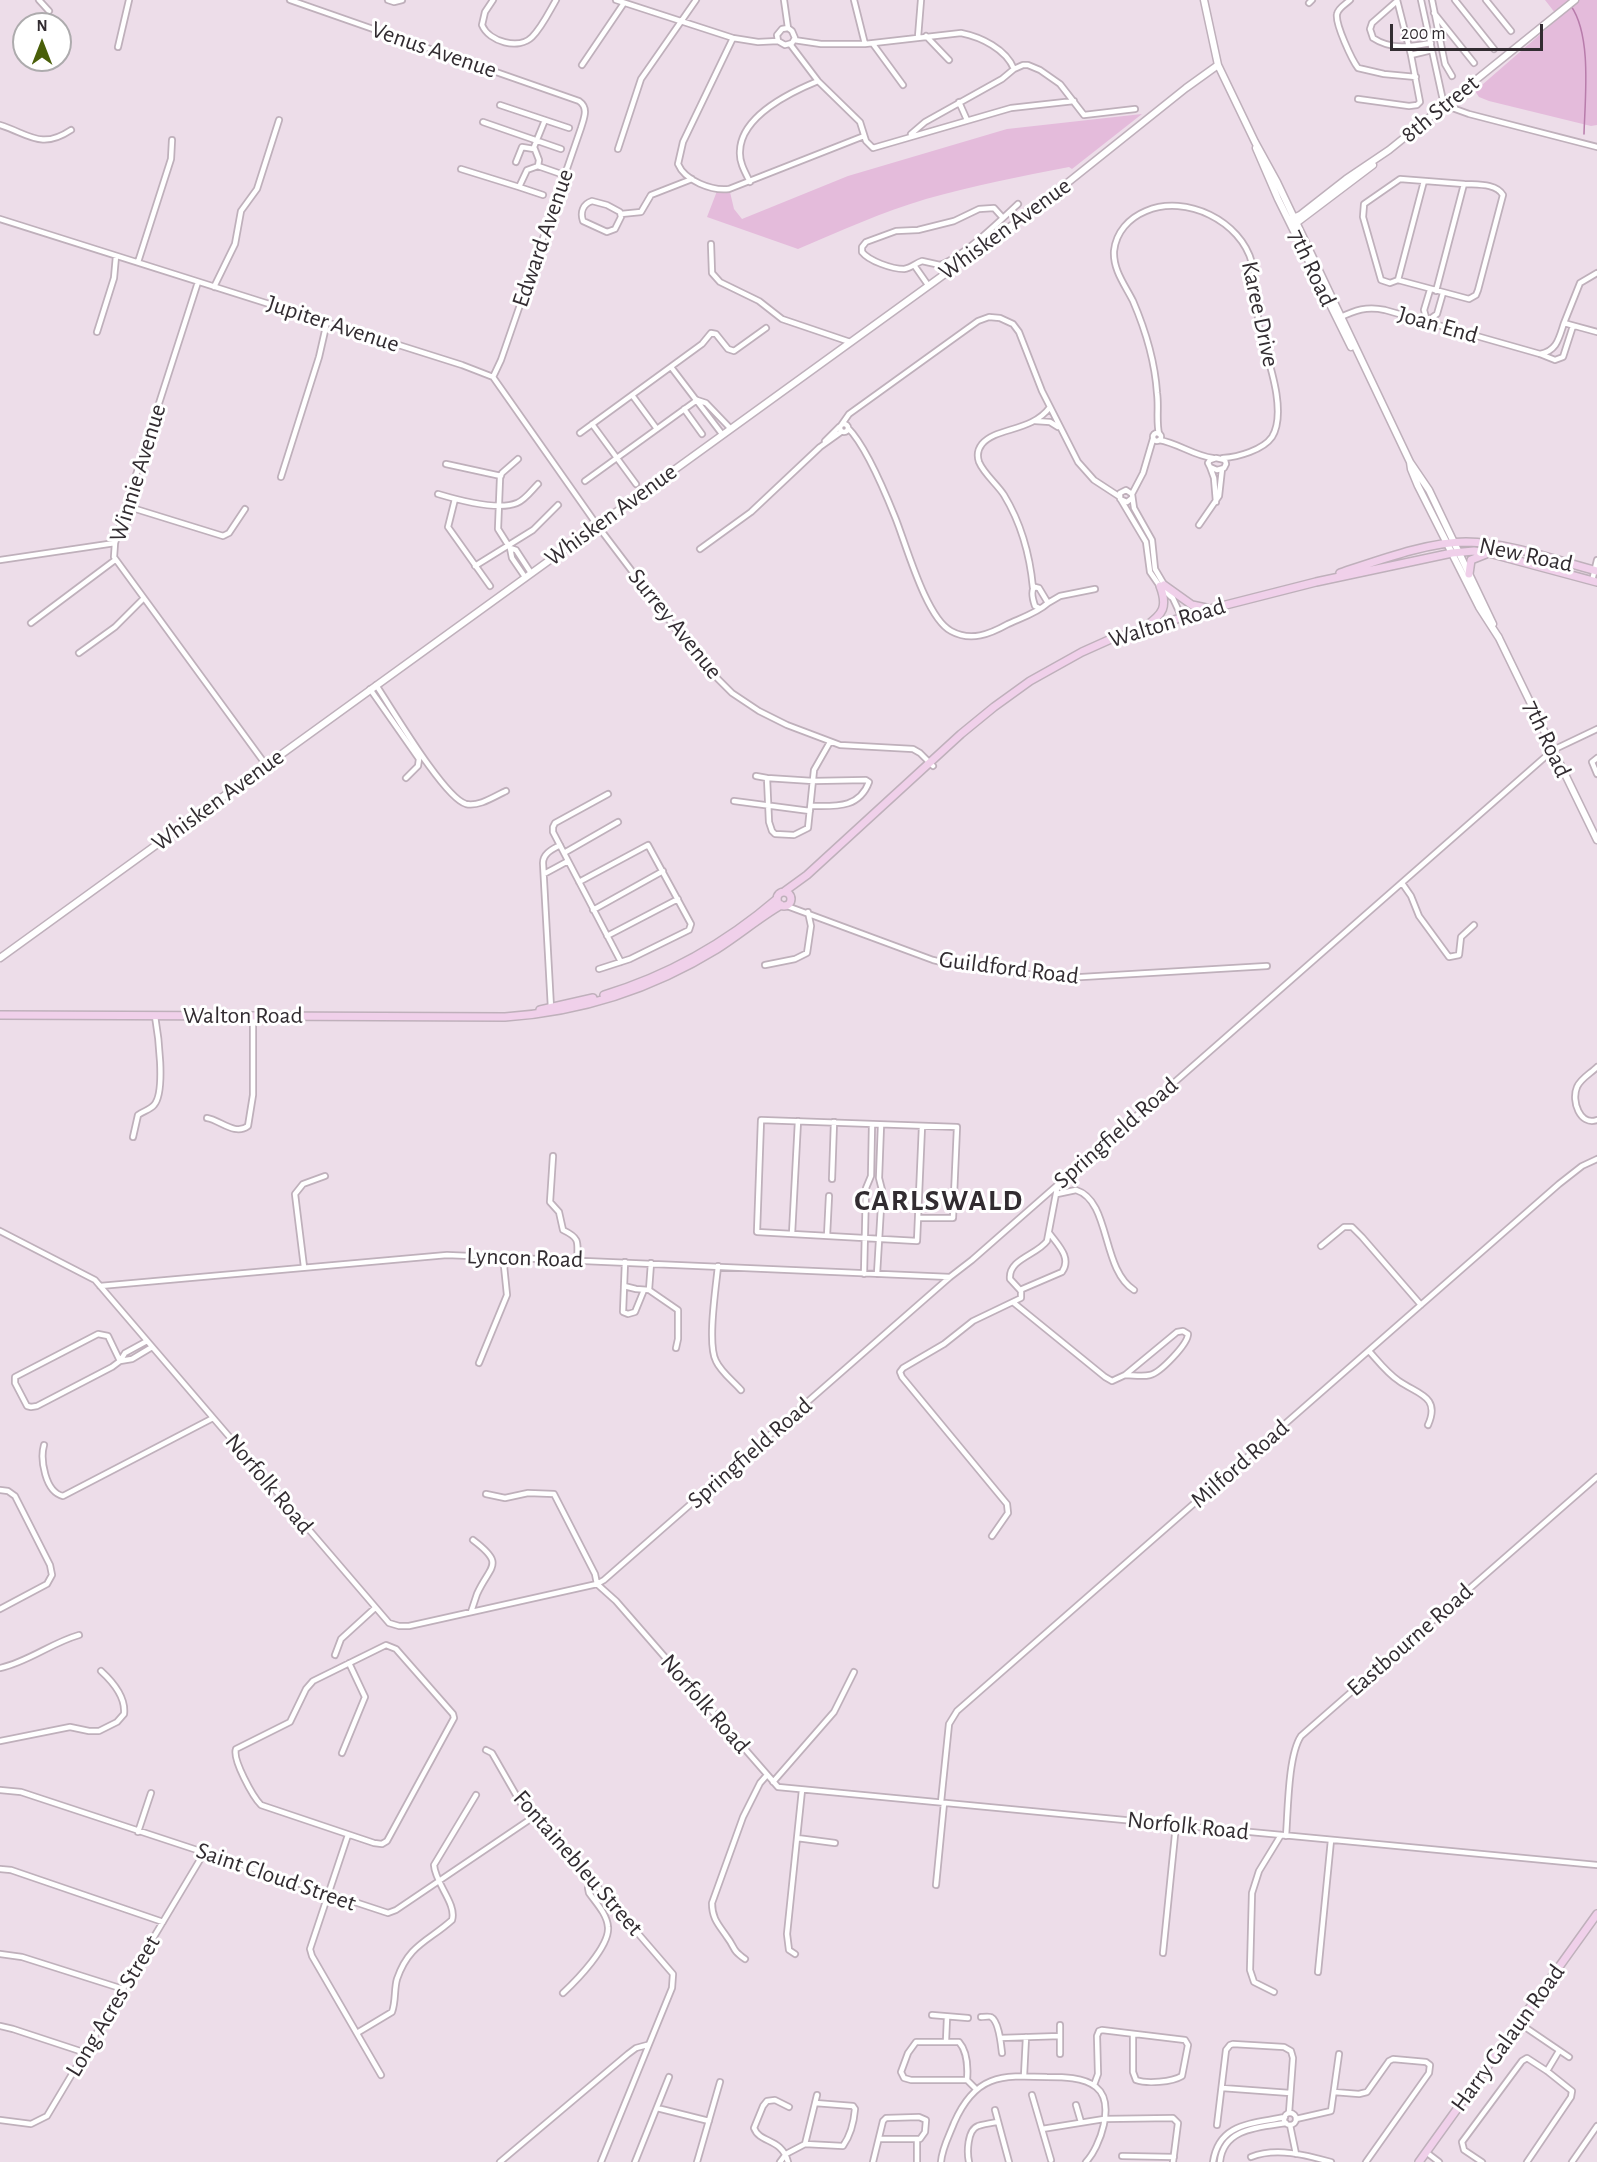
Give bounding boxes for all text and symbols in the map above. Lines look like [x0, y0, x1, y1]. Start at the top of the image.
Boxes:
north arrow [12, 12, 72, 72]
scale bar [1393, 12, 1546, 50]
street label: Venus Avenue [367, 15, 501, 85]
text: N [36, 18, 48, 34]
text: 200 m [1401, 25, 1446, 43]
street label: 8th Street [1395, 69, 1485, 149]
street label: Edward Avenue [506, 165, 580, 311]
street label: Whisken Avenue [933, 171, 1077, 287]
street label: 7th Road [1282, 225, 1342, 311]
street label: Karee Drive [1235, 258, 1285, 370]
street label: Jupiter Avenue [263, 289, 403, 359]
street label: Joan End [1395, 300, 1481, 350]
street label: Winnie Avenue [103, 401, 173, 545]
street label: Whisken Avenue [539, 457, 683, 573]
street label: New Road [1477, 531, 1575, 579]
street label: Surrey Avenue [622, 563, 728, 685]
street label: Walton Road [1105, 592, 1229, 654]
street label: 7th Road [1517, 696, 1577, 782]
street label: Whisken Avenue [146, 742, 290, 858]
street label: Guildford Road [937, 945, 1081, 991]
street label: Walton Road [183, 1002, 303, 1030]
street label: Springfield Road [1048, 1071, 1184, 1195]
district label: CARLSWALD [854, 1183, 1024, 1219]
street label: Lyncon Road [466, 1242, 584, 1274]
street label: Springfield Road [682, 1391, 818, 1515]
street label: Milford Road [1185, 1413, 1295, 1515]
street label: Norfolk Road [219, 1428, 319, 1540]
street label: Eastbourne Road [1341, 1577, 1479, 1703]
street label: Norfolk Road [654, 1648, 756, 1760]
street label: Fontainebleu Street [507, 1784, 649, 1942]
street label: Norfolk Road [1126, 1805, 1250, 1847]
street label: Saint Cloud Street [192, 1836, 360, 1918]
street label: Long Acres Street [60, 1930, 166, 2082]
street label: Harry Galaun Road [1445, 1959, 1571, 2117]

